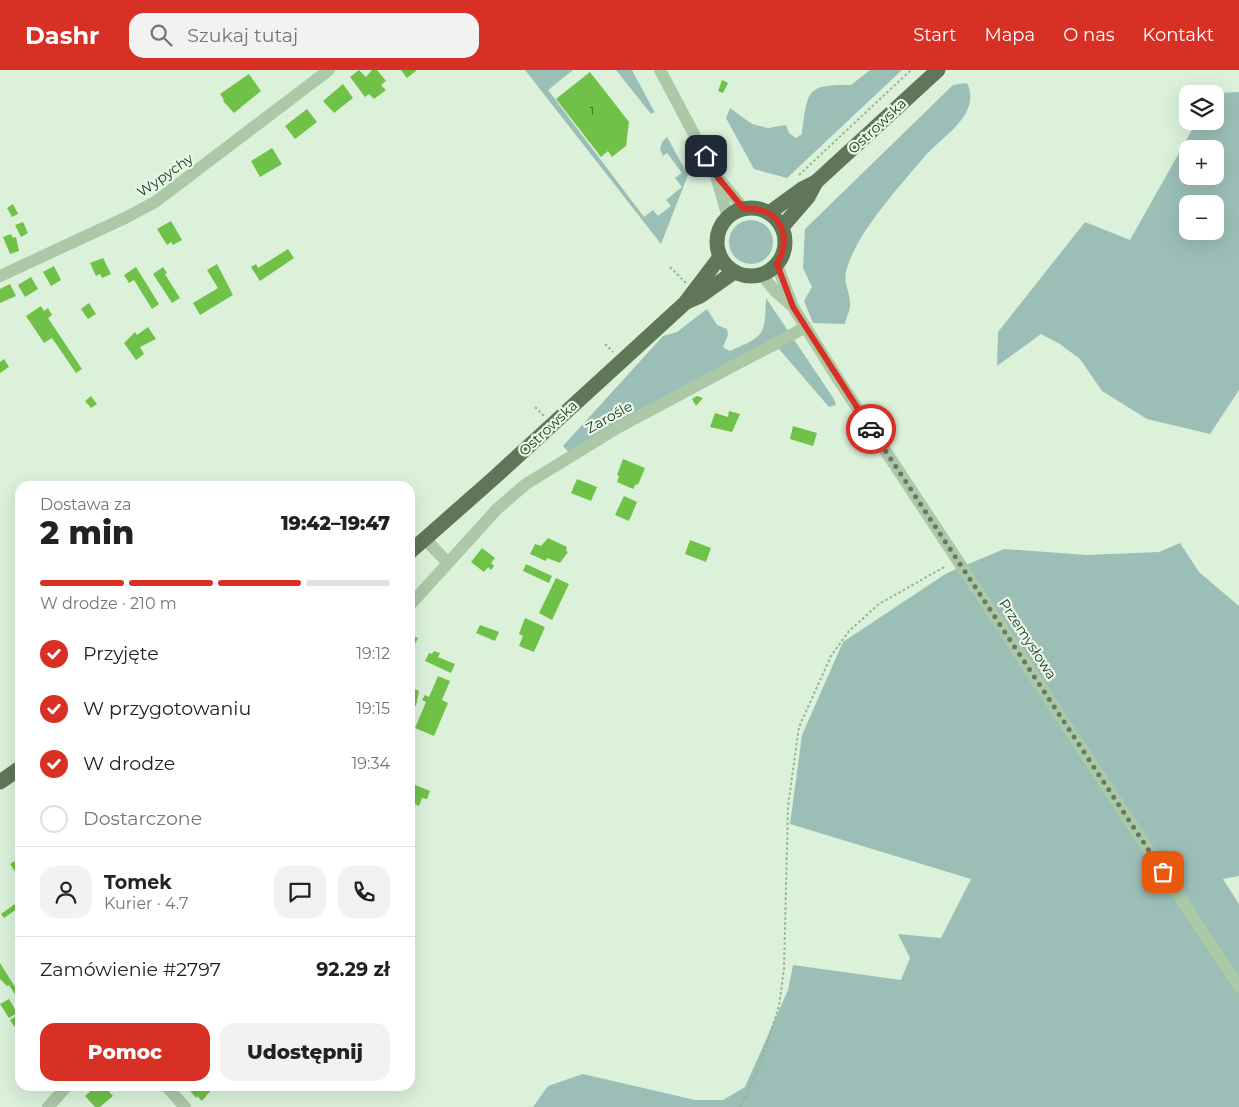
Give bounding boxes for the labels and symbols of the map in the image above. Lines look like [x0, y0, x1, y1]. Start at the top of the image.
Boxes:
street label: Ostrowska [844, 94, 910, 158]
house number: 1 [590, 104, 594, 118]
pin [685, 135, 727, 177]
street label: Wypychy [133, 149, 197, 201]
street label: Ostrowska [515, 396, 581, 460]
street label: Zarośle [582, 397, 636, 437]
courier [846, 404, 896, 454]
street label: Przemysłowa [995, 595, 1061, 683]
pin [1142, 851, 1184, 893]

